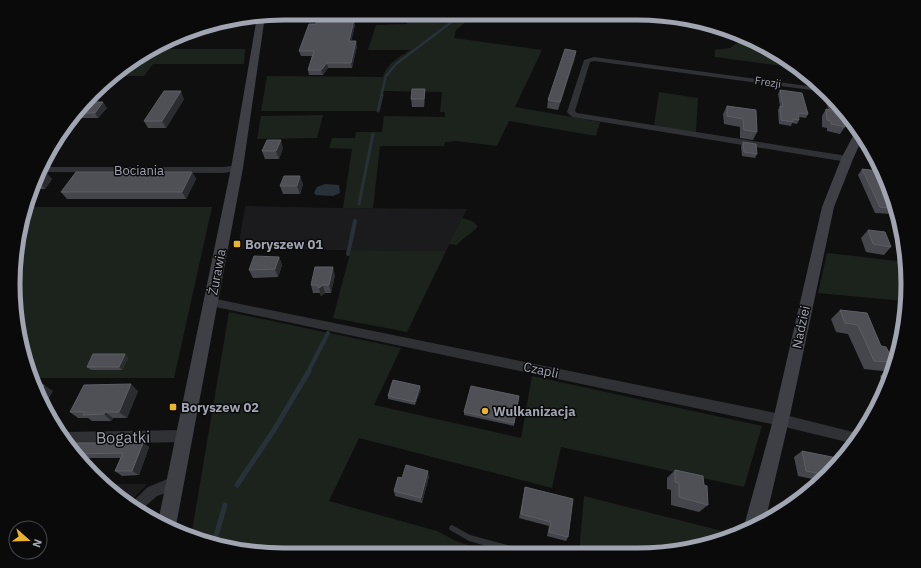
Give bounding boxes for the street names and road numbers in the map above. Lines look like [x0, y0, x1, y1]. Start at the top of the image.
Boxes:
street label: Frezji [754, 73, 782, 91]
street label: Bociania [114, 162, 164, 179]
street label: Żurawia [204, 247, 230, 297]
street label: Nadziei [788, 304, 814, 350]
street label: Czapli [522, 358, 560, 382]
street label: Bogatki [96, 427, 150, 447]

